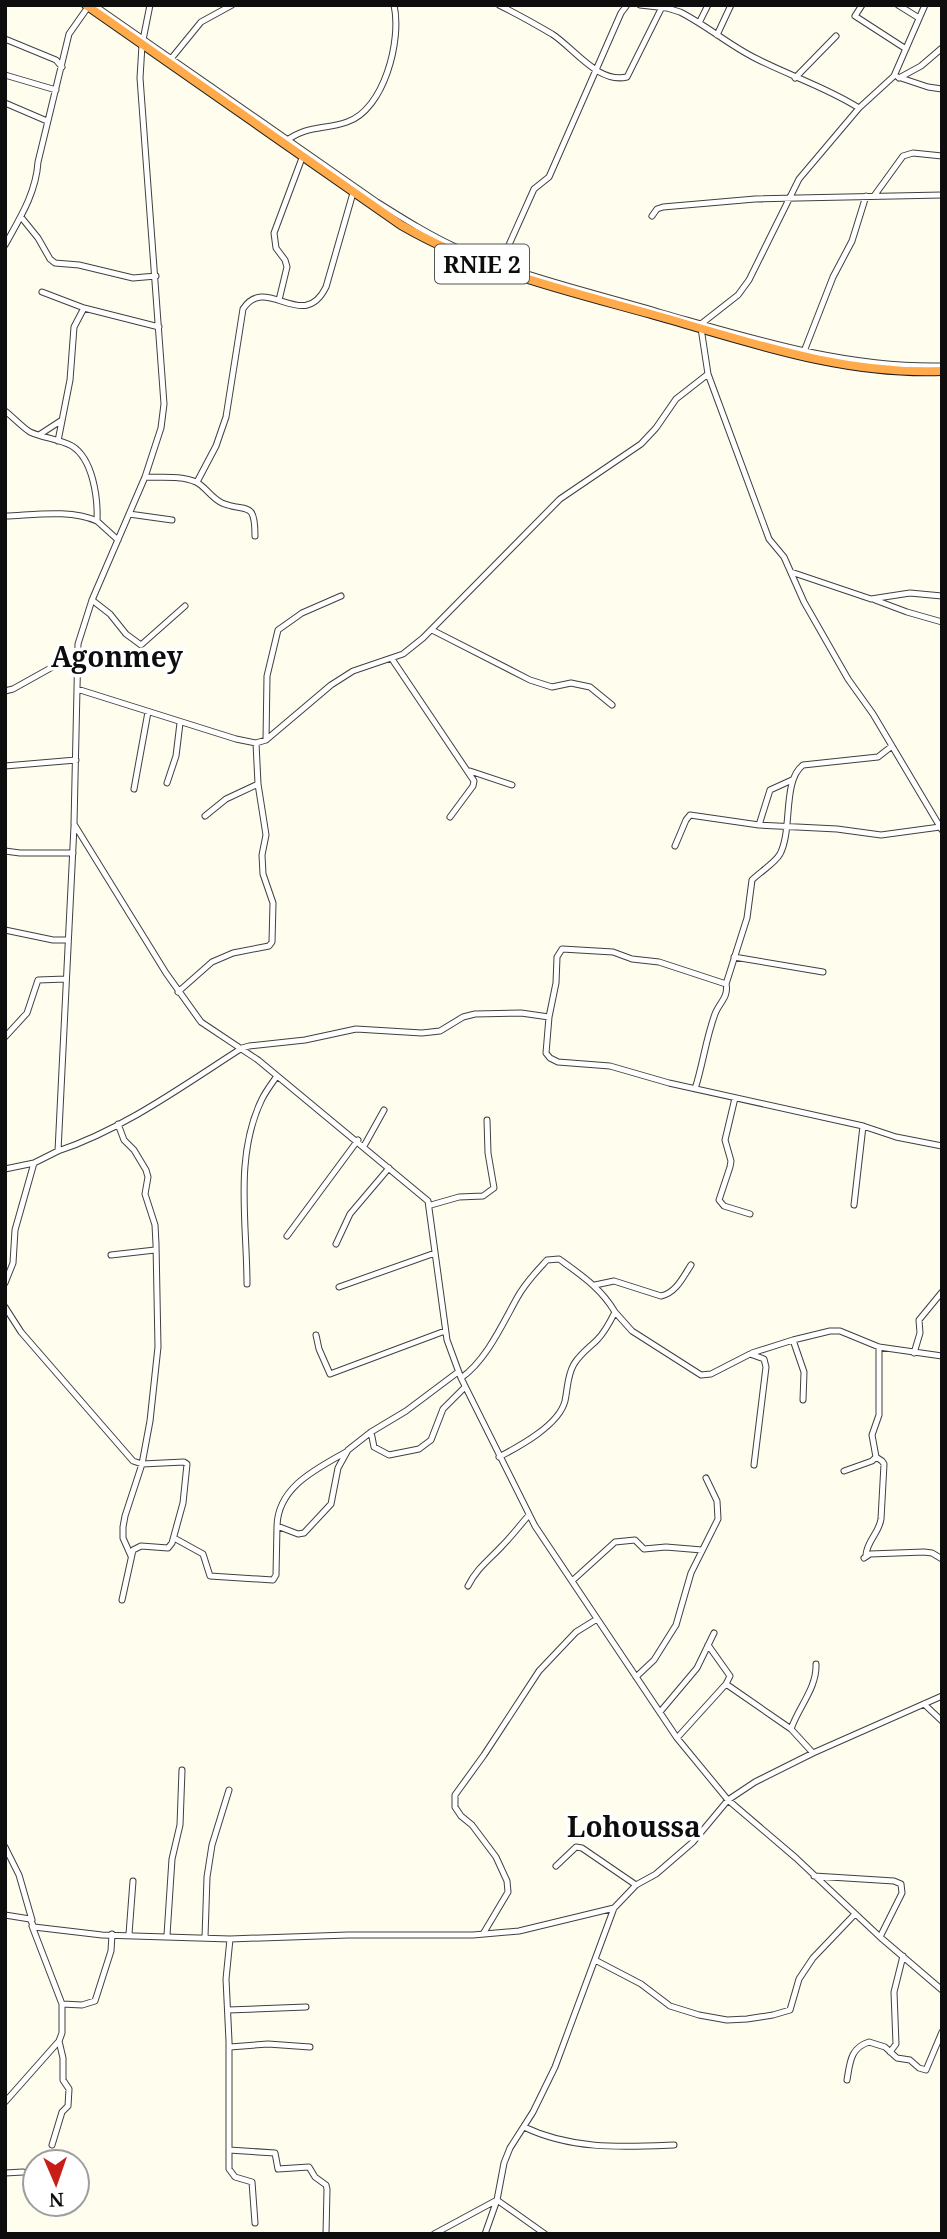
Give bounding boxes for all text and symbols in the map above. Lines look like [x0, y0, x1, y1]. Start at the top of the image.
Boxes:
road number: RNIE 2 [435, 244, 529, 284]
district label: Agonmey [51, 637, 184, 675]
district label: Lohoussa [567, 1807, 701, 1845]
north arrow [21, 2148, 91, 2218]
text: N [49, 2187, 65, 2213]

